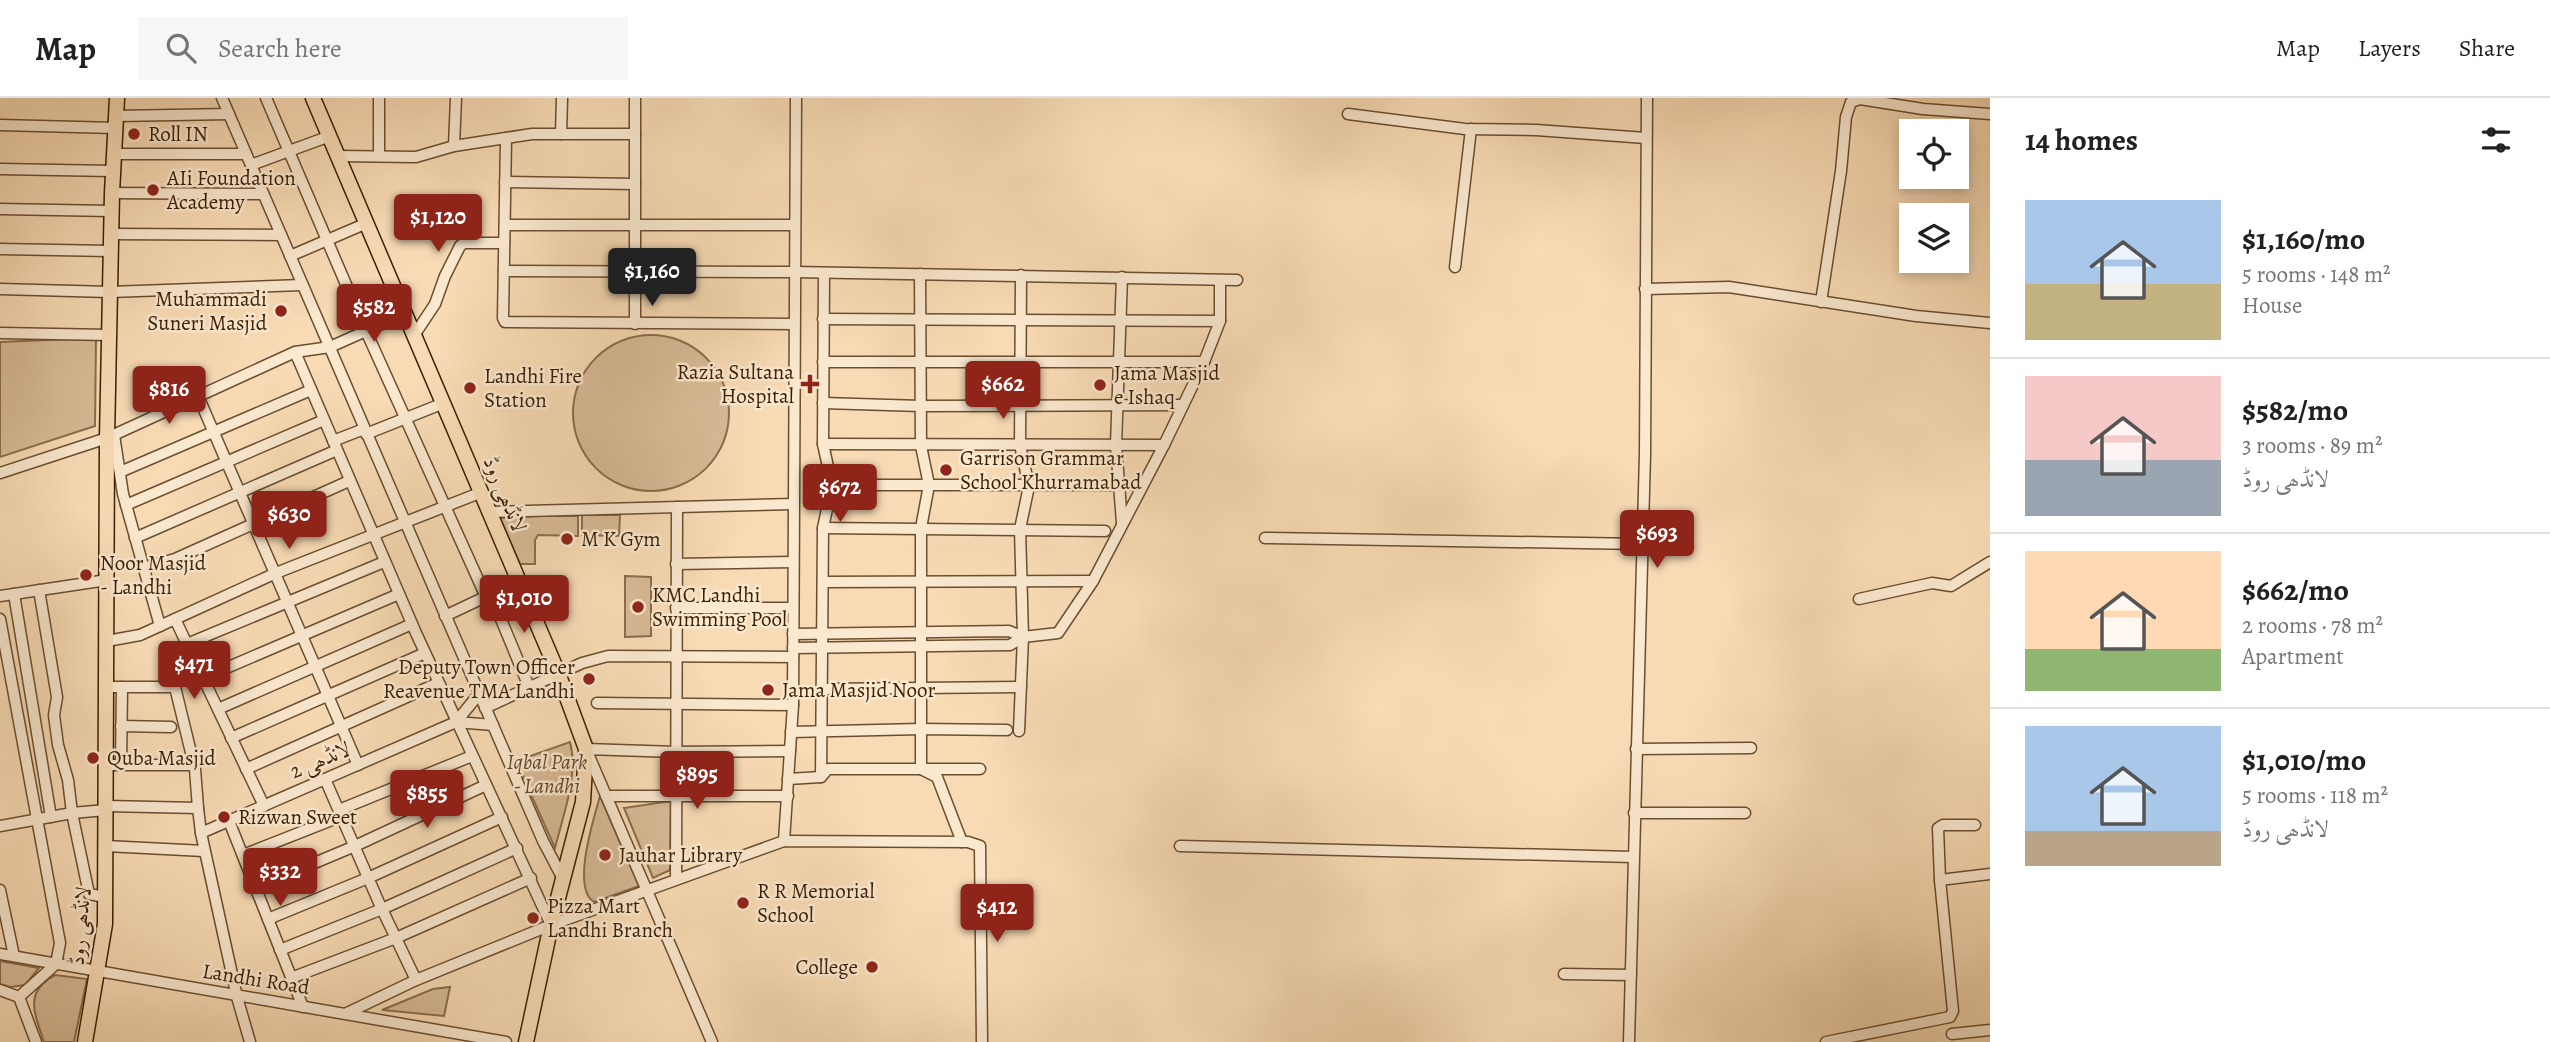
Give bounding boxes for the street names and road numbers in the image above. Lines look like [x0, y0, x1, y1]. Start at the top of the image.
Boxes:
street label: لانڈھی روڈ [477, 452, 533, 536]
street label: لانڈھی 2 [285, 735, 355, 785]
street label: لانڈھی روڈ [63, 885, 97, 967]
street label: Landhi Road [200, 957, 312, 1001]

